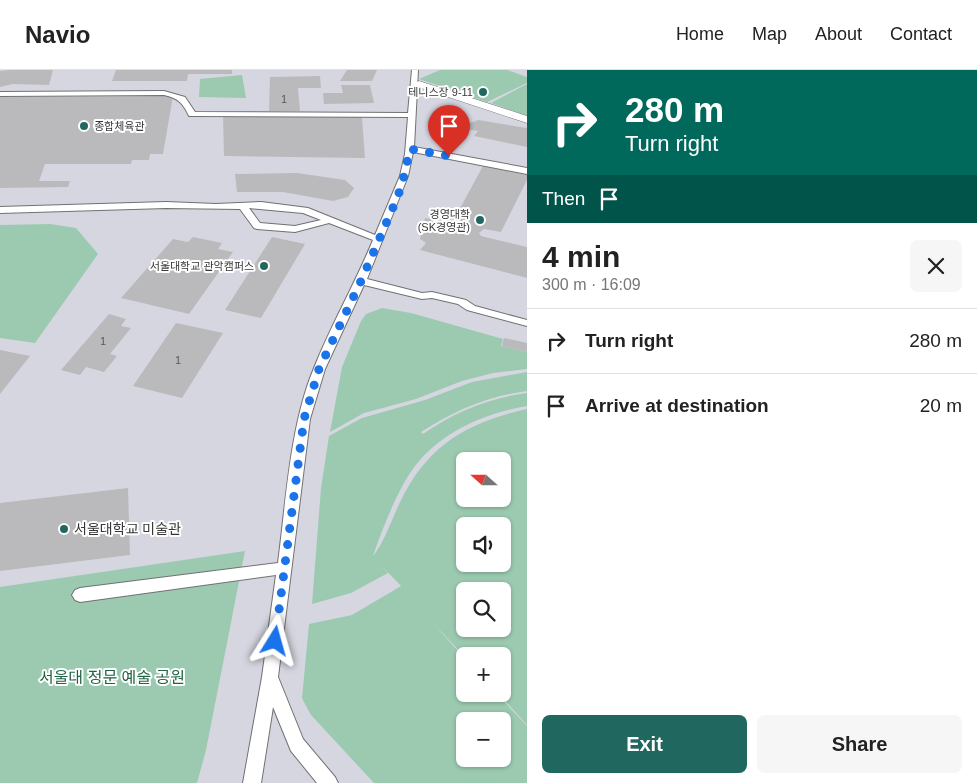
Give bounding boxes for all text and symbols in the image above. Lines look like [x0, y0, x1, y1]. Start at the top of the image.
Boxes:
text: Navio [25, 21, 90, 48]
text: Home [676, 24, 724, 44]
text: Map [752, 24, 787, 44]
text: About [815, 24, 862, 44]
text: Contact [890, 24, 952, 44]
place label: 테니스장 9-11 [408, 86, 473, 98]
marker: 테니스장 9-11 [477, 86, 489, 98]
icon: right [542, 90, 607, 155]
text: 280 m [625, 90, 724, 129]
house number: 1 [281, 93, 287, 105]
pin [428, 105, 470, 156]
icon: arrive [435, 112, 463, 140]
marker: 종합체육관 [78, 120, 90, 132]
place label: 종합체육관 [94, 120, 145, 132]
text: Turn right [625, 131, 718, 156]
icon: arrive [595, 185, 623, 213]
text: Then [542, 188, 585, 209]
place label: 경영대학 (SK경영관) [418, 208, 470, 233]
marker: 경영대학 (SK경영관) [474, 214, 486, 226]
text: 4 min [542, 240, 620, 273]
button: close [910, 240, 962, 292]
place label: 서울대학교 관악캠퍼스 [150, 260, 254, 272]
marker: 서울대학교 관악캠퍼스 [258, 260, 270, 272]
text: 300 m · 16:09 [542, 276, 641, 293]
icon: right [542, 327, 570, 355]
text: Turn right [585, 330, 673, 351]
text: 280 m [909, 330, 962, 351]
house number: 1 [100, 335, 106, 347]
house number: 1 [175, 354, 181, 366]
icon: arrive [542, 392, 570, 420]
text: Arrive at destination [585, 395, 769, 416]
text: 20 m [920, 395, 962, 416]
north arrow [456, 452, 511, 508]
map controls [456, 452, 511, 767]
button: sound [456, 517, 511, 572]
place label: 서울대학교 미술관 [74, 521, 181, 537]
marker: 서울대학교 미술관 [58, 523, 70, 535]
button: search [456, 582, 511, 637]
position arrow [248, 614, 300, 666]
button: + [456, 647, 511, 702]
park label: 서울대 정문 예술 공원 [39, 669, 185, 686]
button: − [456, 712, 511, 767]
button: Exit [542, 715, 747, 773]
button: Share [757, 715, 962, 773]

